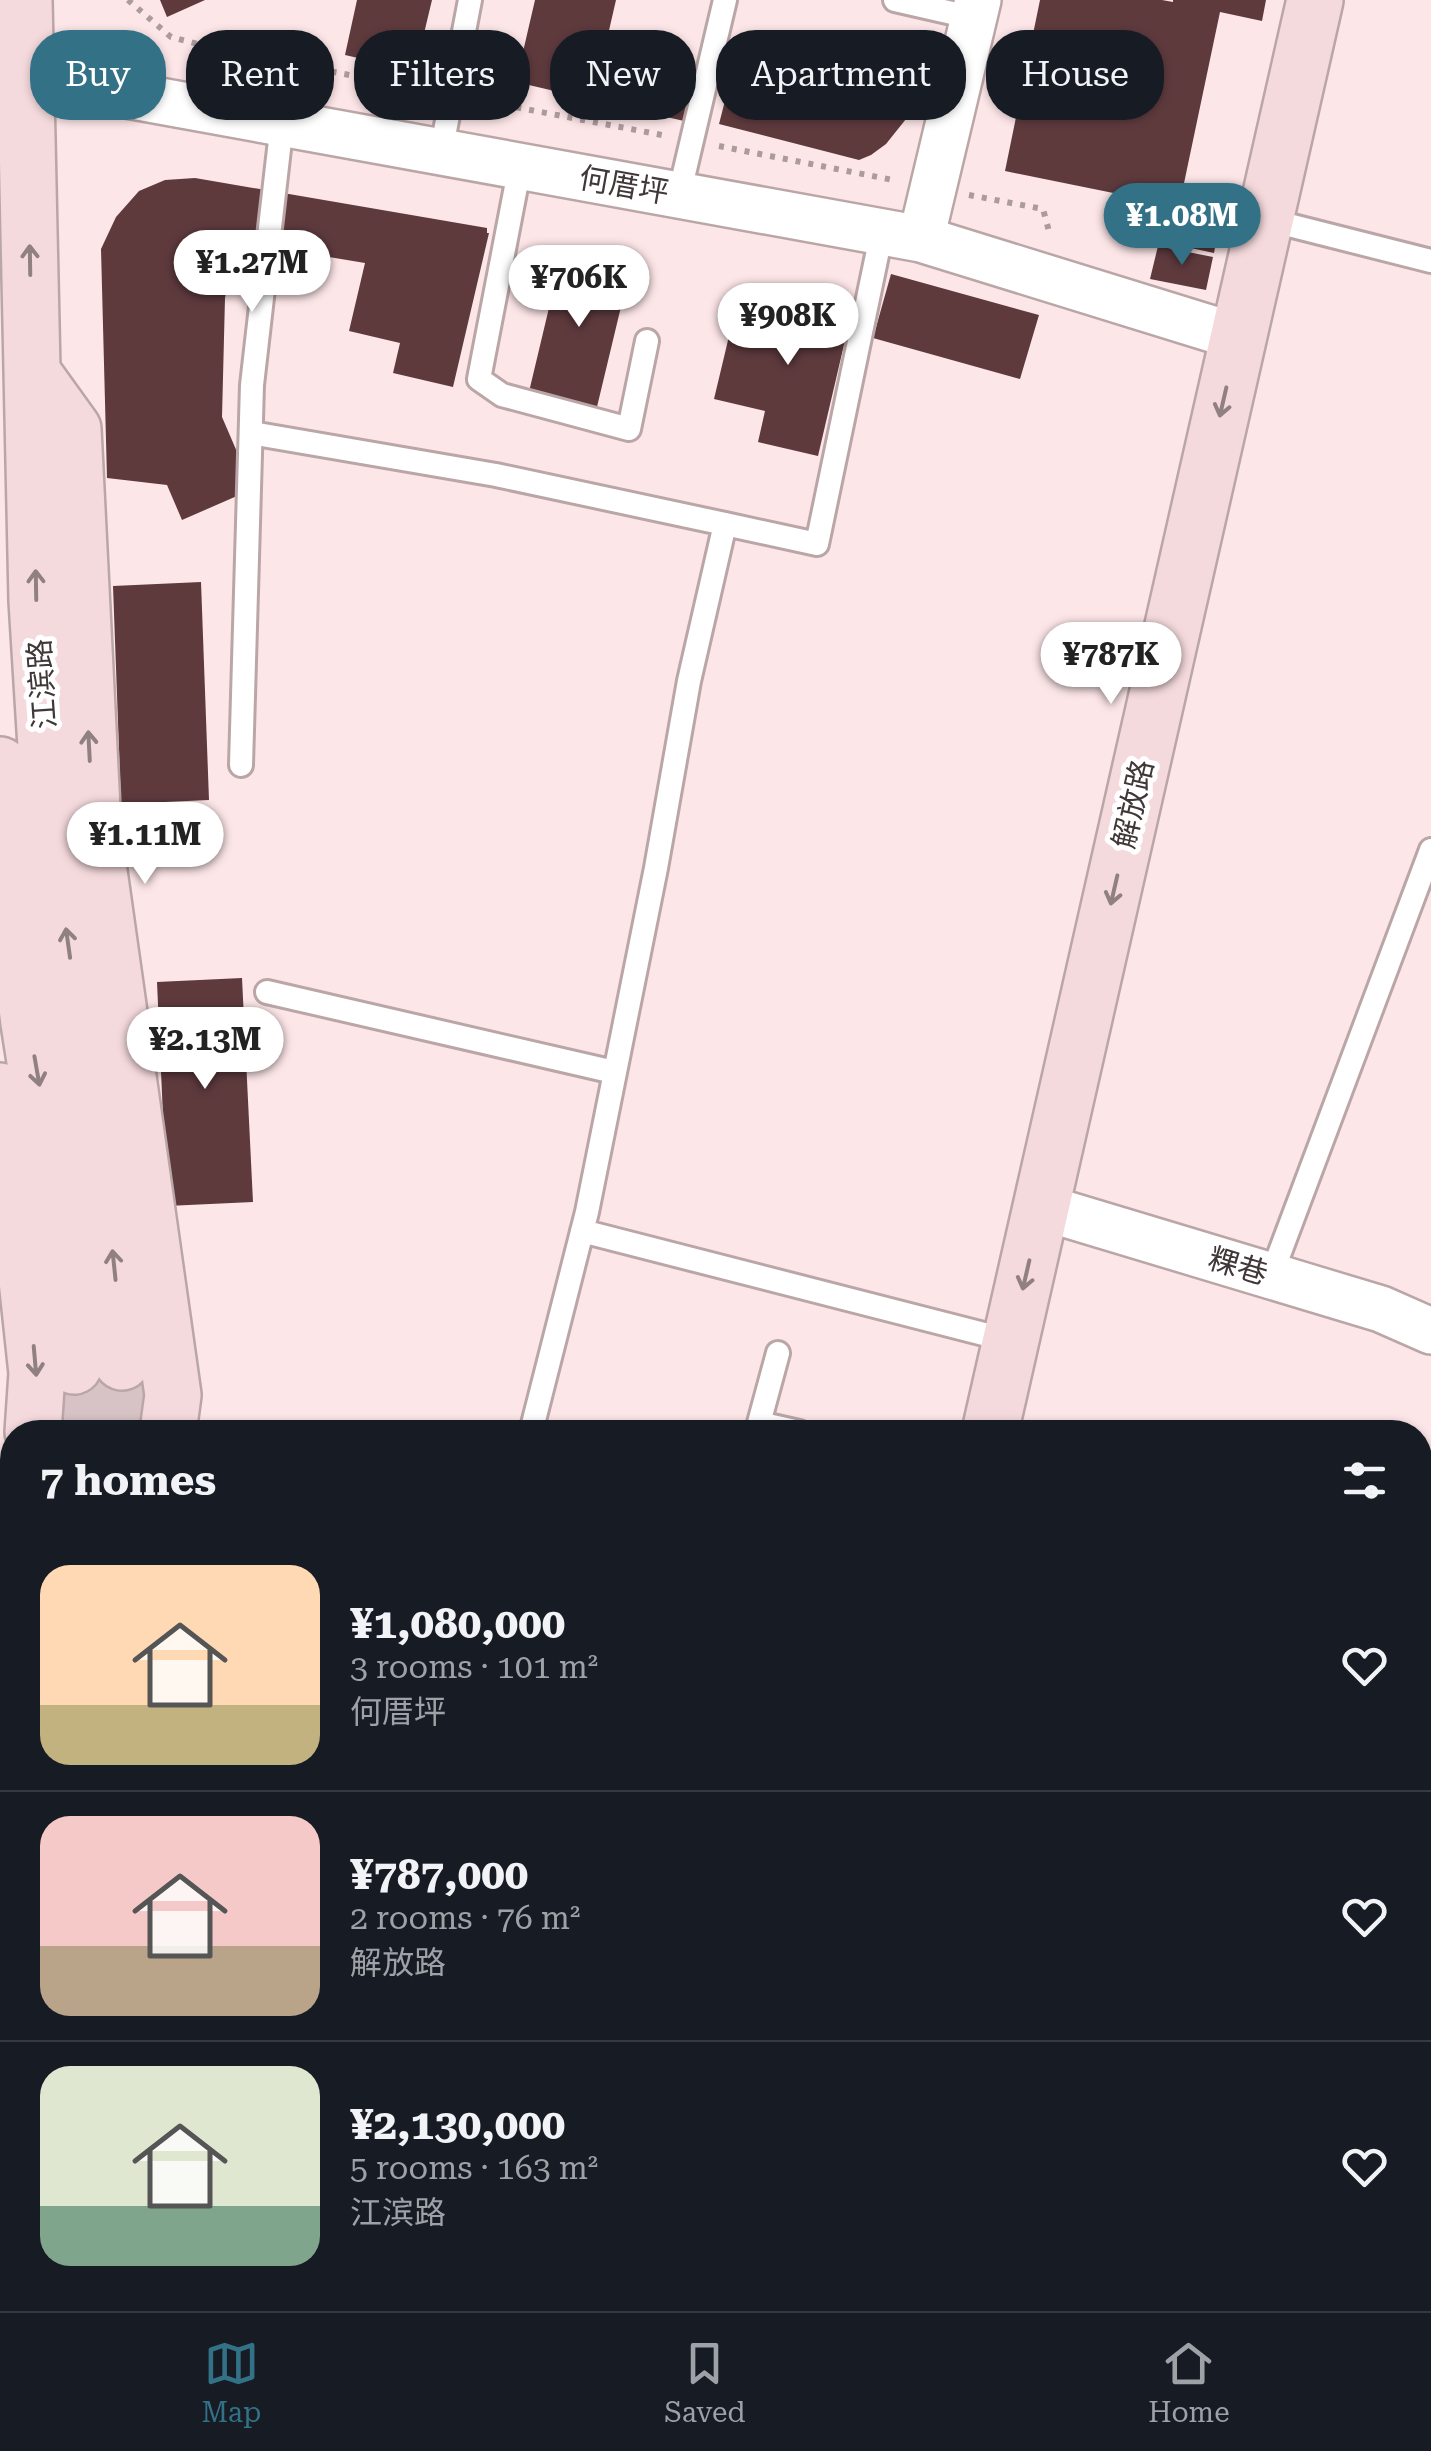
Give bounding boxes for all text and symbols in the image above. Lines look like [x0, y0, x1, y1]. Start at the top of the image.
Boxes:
chip: Buy [30, 30, 166, 120]
chip: Rent [186, 30, 334, 120]
chip: Filters [354, 30, 530, 120]
chip: New [550, 30, 696, 120]
chip: Apartment [716, 30, 966, 120]
chip: House [986, 30, 1164, 120]
street label: 何厝坪 [577, 160, 671, 210]
pin: ¥1.08M [1101, 183, 1263, 268]
text: ¥1.08M [1126, 196, 1238, 234]
pin: ¥1.27M [171, 230, 333, 315]
text: ¥1.27M [196, 243, 308, 281]
one-way arrow [20, 245, 39, 277]
pin: ¥706K [509, 245, 649, 330]
text: ¥706K [531, 258, 627, 296]
pin: ¥908K [718, 283, 858, 368]
text: ¥908K [740, 296, 836, 334]
one-way arrow [1213, 385, 1231, 417]
one-way arrow [27, 570, 46, 602]
pin: ¥787K [1041, 622, 1181, 707]
text: ¥787K [1063, 635, 1159, 673]
street label: 江滨路 [21, 638, 63, 730]
one-way arrow [79, 730, 98, 763]
street label: 解放路 [1106, 756, 1160, 852]
pin: ¥1.11M [64, 802, 226, 887]
text: ¥1.11M [89, 815, 201, 853]
one-way arrow [1103, 873, 1122, 905]
one-way arrow [59, 928, 77, 960]
pin: ¥2.13M [124, 1007, 286, 1092]
text: ¥2.13M [149, 1020, 261, 1058]
one-way arrow [28, 1054, 47, 1086]
street label: 粿巷 [1204, 1240, 1272, 1292]
one-way arrow [104, 1250, 123, 1282]
one-way arrow [1016, 1258, 1034, 1290]
one-way arrow [26, 1345, 45, 1377]
icon: filters [1337, 1453, 1392, 1508]
text: 7 homes [40, 1456, 216, 1505]
text: ¥1,080,000 [350, 1599, 565, 1648]
icon: home [120, 1605, 240, 1725]
icon: heart [1337, 1638, 1392, 1693]
text: 3 rooms · 101 m² [350, 1648, 598, 1686]
text: 何厝坪 [350, 1693, 446, 1731]
text: ¥787,000 [350, 1850, 528, 1899]
icon: home [120, 1856, 240, 1976]
icon: heart [1337, 1889, 1392, 1944]
text: 2 rooms · 76 m² [350, 1899, 580, 1937]
text: 解放路 [350, 1944, 446, 1982]
text: ¥2,130,000 [350, 2100, 565, 2149]
icon: home [120, 2106, 240, 2226]
icon: heart [1337, 2139, 1392, 2194]
text: 5 rooms · 163 m² [350, 2149, 598, 2187]
text: 江滨路 [350, 2194, 446, 2232]
tab: Map [201, 2336, 261, 2429]
tab: Saved [664, 2336, 745, 2429]
tab: Home [1148, 2336, 1230, 2429]

